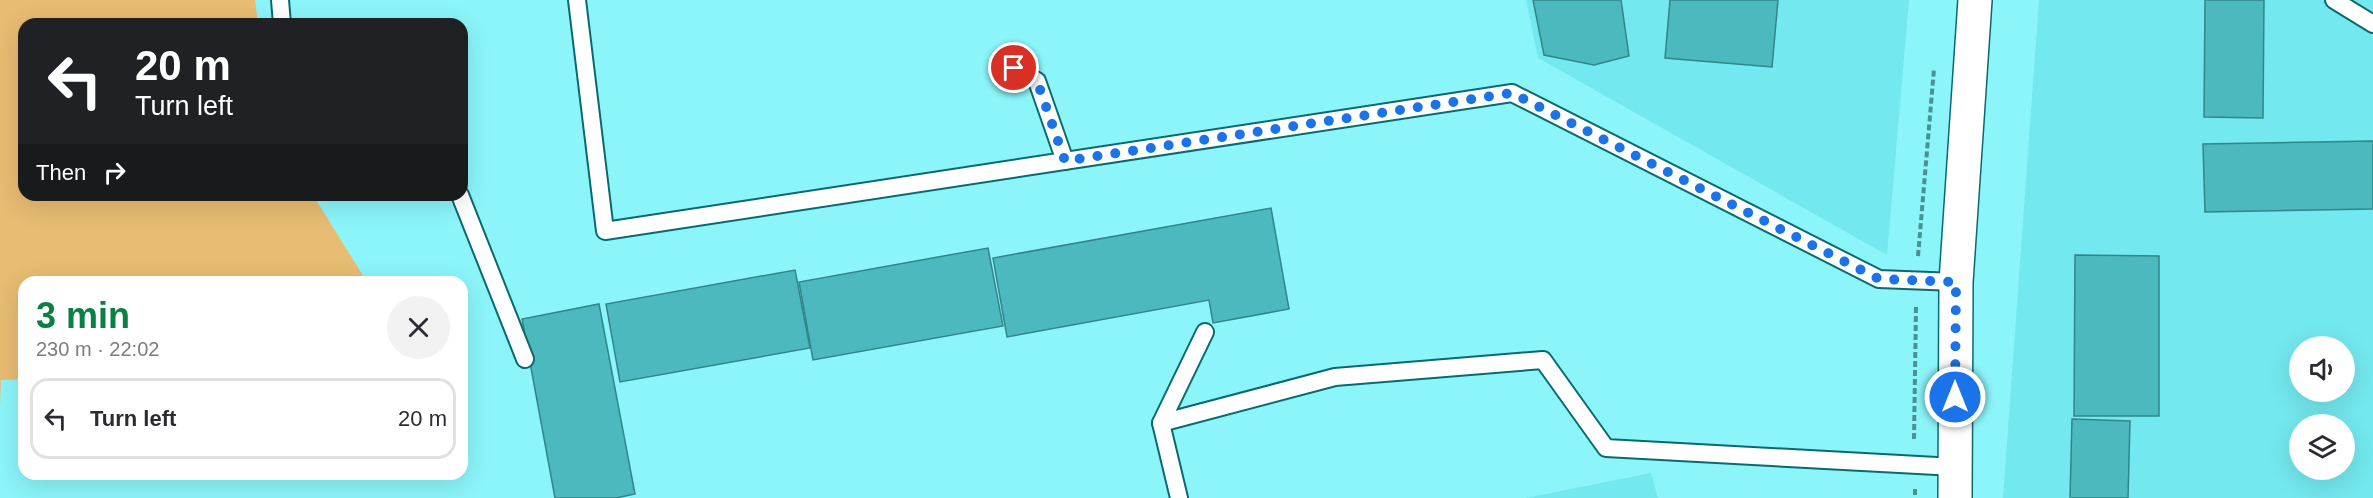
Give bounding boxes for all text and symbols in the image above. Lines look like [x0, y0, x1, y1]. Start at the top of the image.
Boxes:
icon: left [36, 42, 114, 120]
text: 20 m [135, 42, 231, 89]
pin [988, 42, 1039, 93]
icon: arrive [997, 51, 1030, 84]
text: Turn left [135, 91, 233, 121]
icon: right [98, 156, 131, 189]
text: Then [36, 160, 86, 185]
text: 3 min [36, 295, 130, 336]
button: close [387, 296, 450, 359]
map controls [2289, 336, 2355, 480]
button: sound [2289, 336, 2355, 402]
text: 230 m · 22:02 [36, 338, 159, 360]
position arrow [1923, 365, 1987, 429]
icon: left [39, 402, 72, 435]
text: Turn left [90, 406, 176, 431]
text: 20 m [398, 406, 447, 431]
button: layers [2289, 414, 2355, 480]

